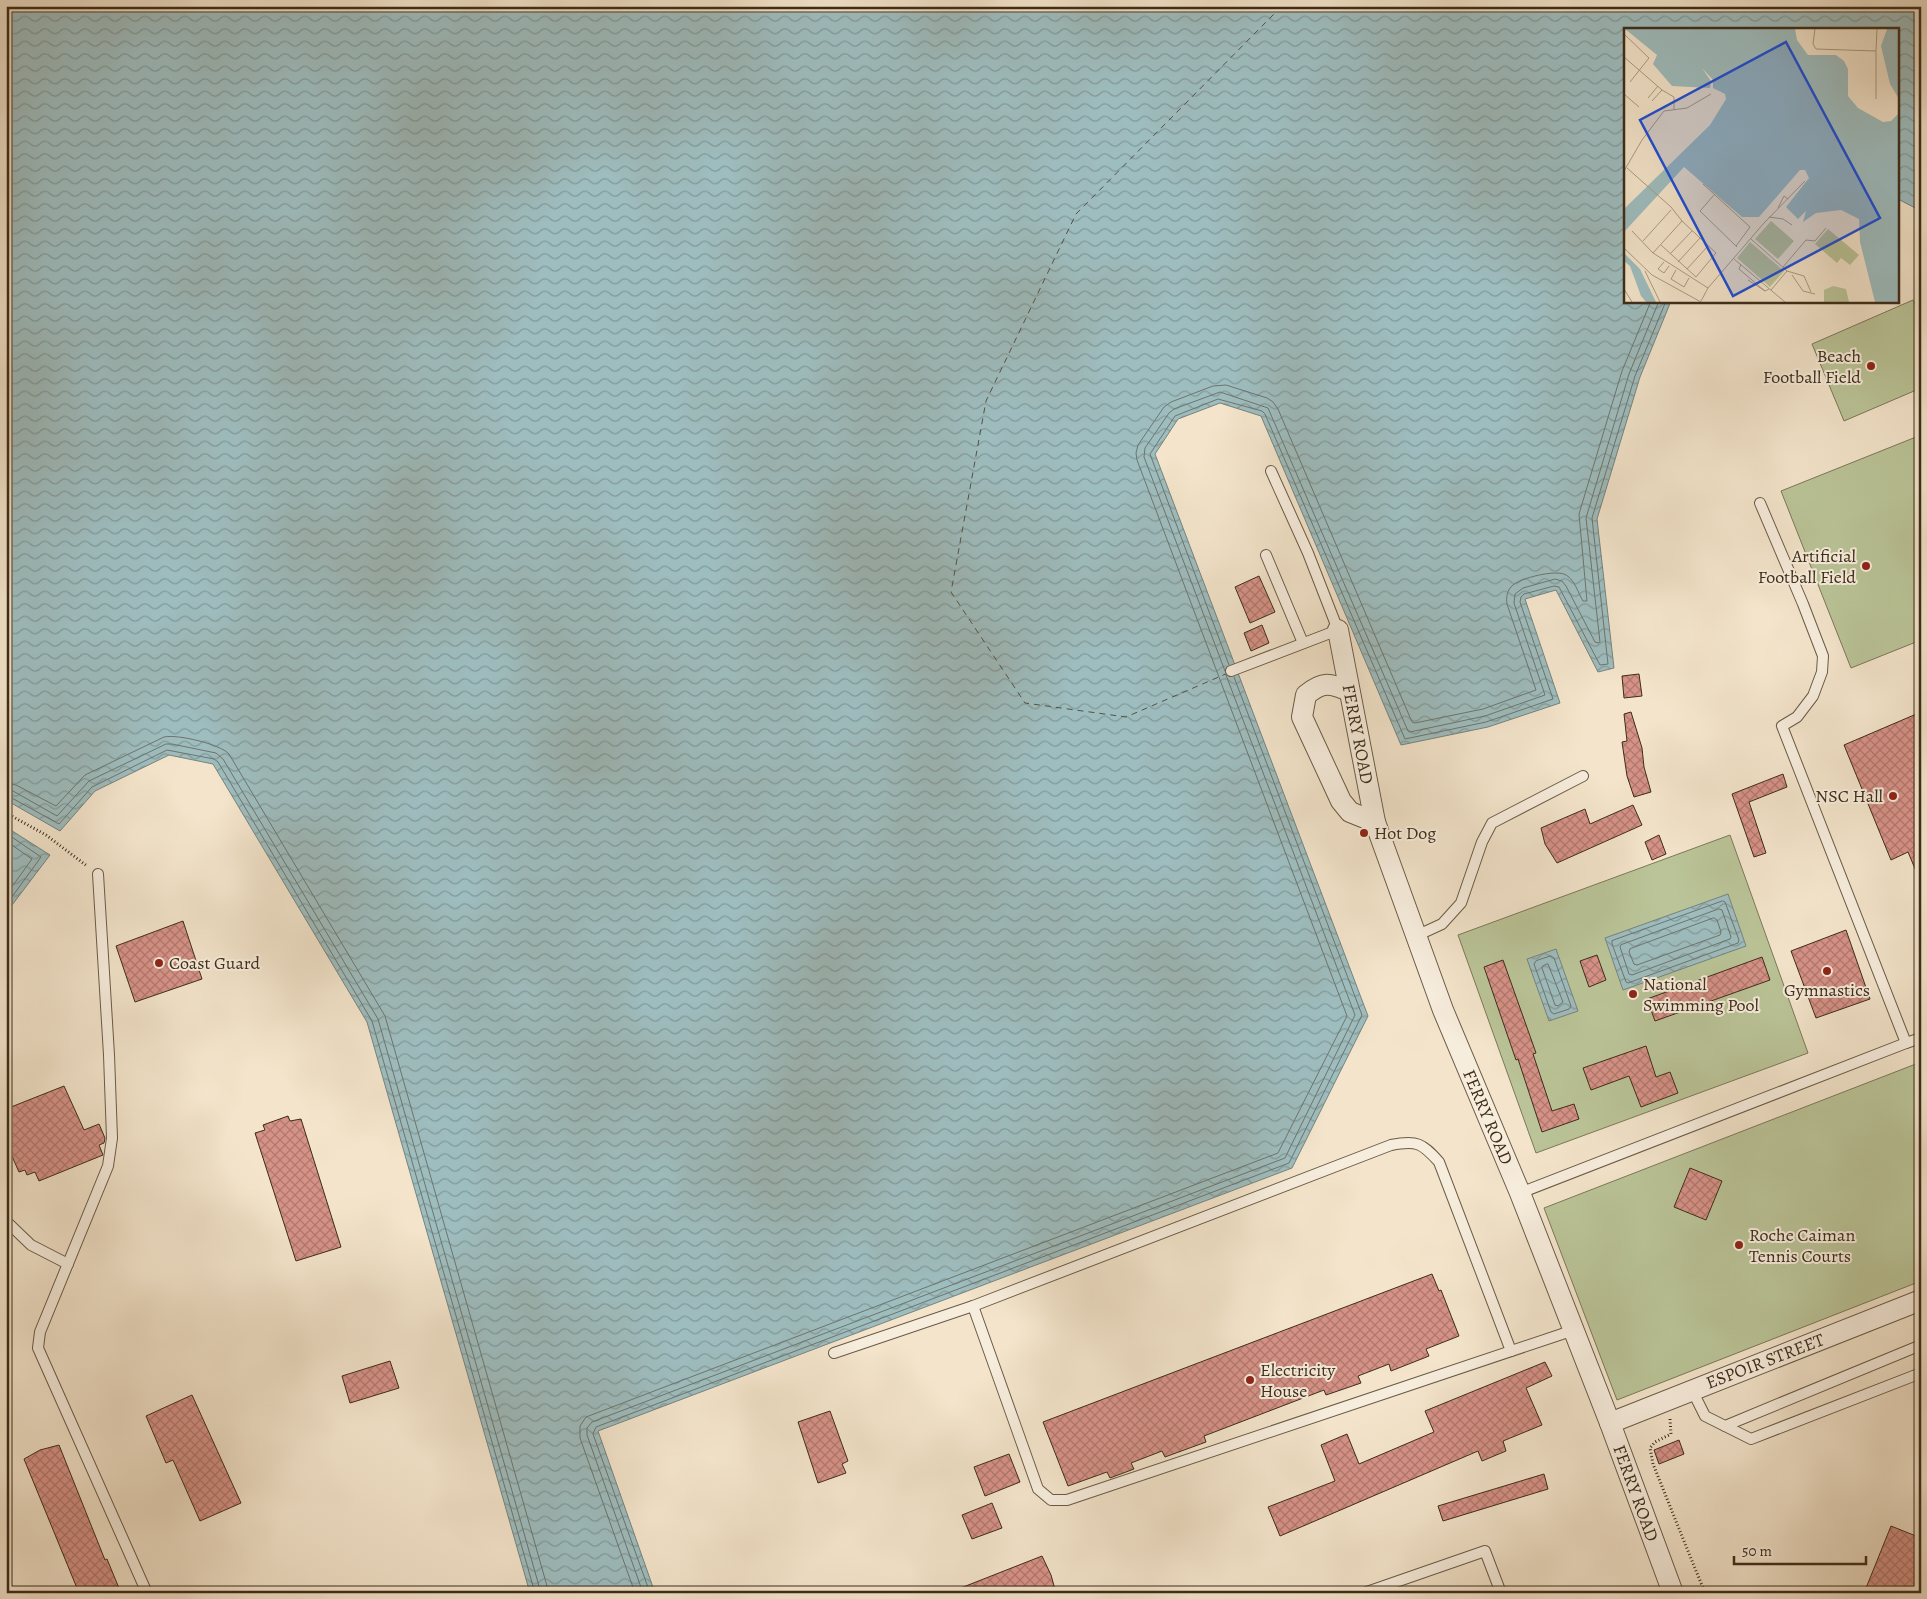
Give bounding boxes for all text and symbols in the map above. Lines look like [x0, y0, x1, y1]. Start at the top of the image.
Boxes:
inset map [1624, 28, 1900, 302]
place label: Beach Football Field [1763, 344, 1861, 389]
marker: Beach Football Field [1865, 360, 1877, 372]
place label: Artificial Football Field [1758, 544, 1857, 589]
marker: Artificial Football Field [1860, 560, 1872, 572]
street label: FERRY ROAD [1337, 682, 1379, 786]
place label: NSC Hall [1815, 784, 1884, 808]
marker: NSC Hall [1887, 790, 1899, 802]
place label: Hot Dog [1374, 821, 1436, 845]
marker: Hot Dog [1358, 827, 1370, 839]
place label: Coast Guard [169, 951, 260, 975]
marker: Coast Guard [153, 957, 165, 969]
marker: Gymnastics [1821, 965, 1833, 977]
place label: National Swimming Pool [1643, 972, 1759, 1017]
place label: Gymnastics [1784, 978, 1870, 1002]
marker: National Swimming Pool [1627, 988, 1639, 1000]
street label: FERRY ROAD [1457, 1066, 1519, 1168]
place label: Roche Caiman Tennis Courts [1749, 1223, 1855, 1268]
marker: Roche Caiman Tennis Courts [1733, 1239, 1745, 1251]
street label: ESPOIR STREET [1702, 1327, 1828, 1395]
place label: Electricity House [1260, 1358, 1336, 1403]
marker: Electricity House [1244, 1374, 1256, 1386]
street label: FERRY ROAD [1607, 1441, 1665, 1545]
scale bar [1734, 1534, 1867, 1566]
text: 50 m [1742, 1541, 1772, 1561]

